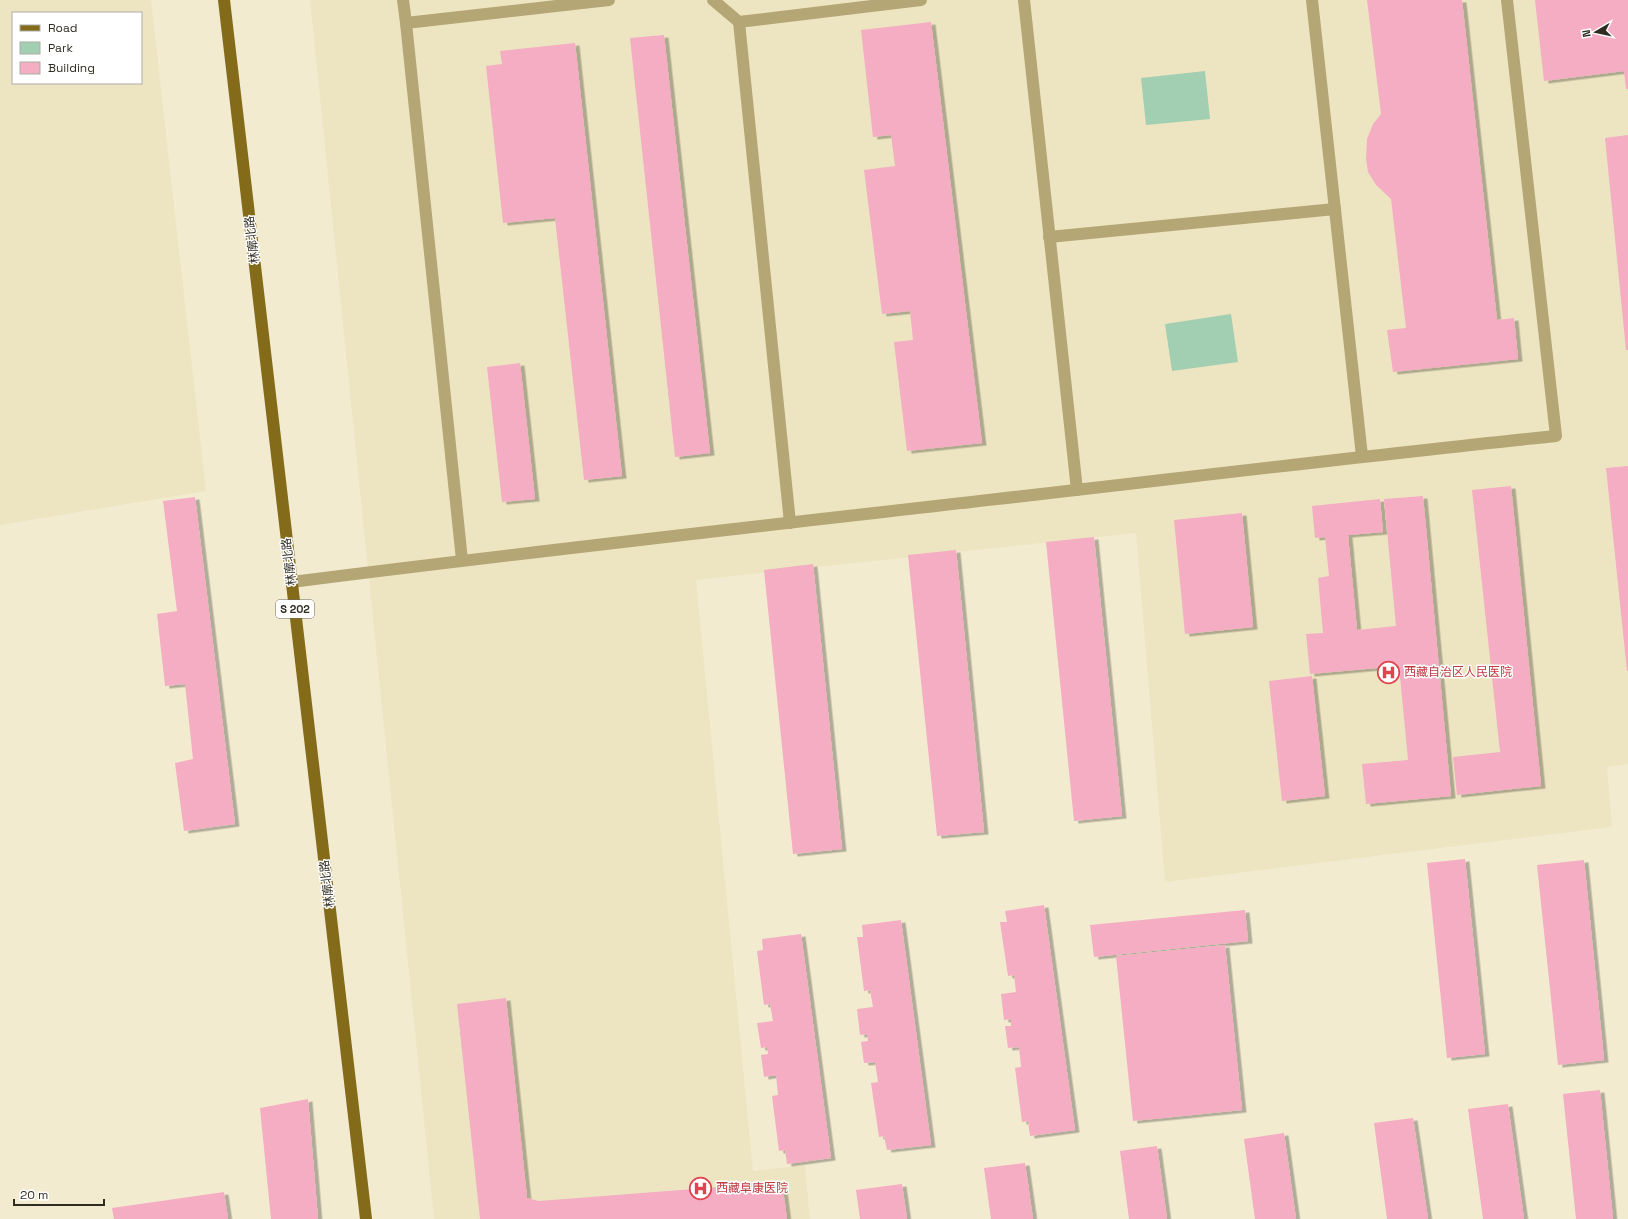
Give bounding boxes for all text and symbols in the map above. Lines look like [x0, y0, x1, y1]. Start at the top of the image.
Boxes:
legend [12, 12, 142, 84]
north arrow [1576, 12, 1616, 52]
text: Road [48, 20, 77, 36]
text: N [1579, 29, 1594, 38]
text: Park [48, 40, 73, 56]
text: Building [48, 60, 95, 76]
street label: 林廓北路 [241, 215, 263, 265]
street label: 林廓北路 [278, 537, 300, 587]
road number: S 202 [276, 600, 314, 618]
hospital icon: 西藏自治区人民医院 [1375, 659, 1401, 685]
place label: 西藏自治区人民医院 [1404, 664, 1512, 680]
street label: 林廓北路 [316, 859, 338, 909]
hospital icon: 西藏阜康医院 [687, 1175, 713, 1201]
place label: 西藏阜康医院 [716, 1180, 788, 1196]
scale bar [14, 1181, 104, 1207]
text: 20 m [20, 1187, 48, 1203]

